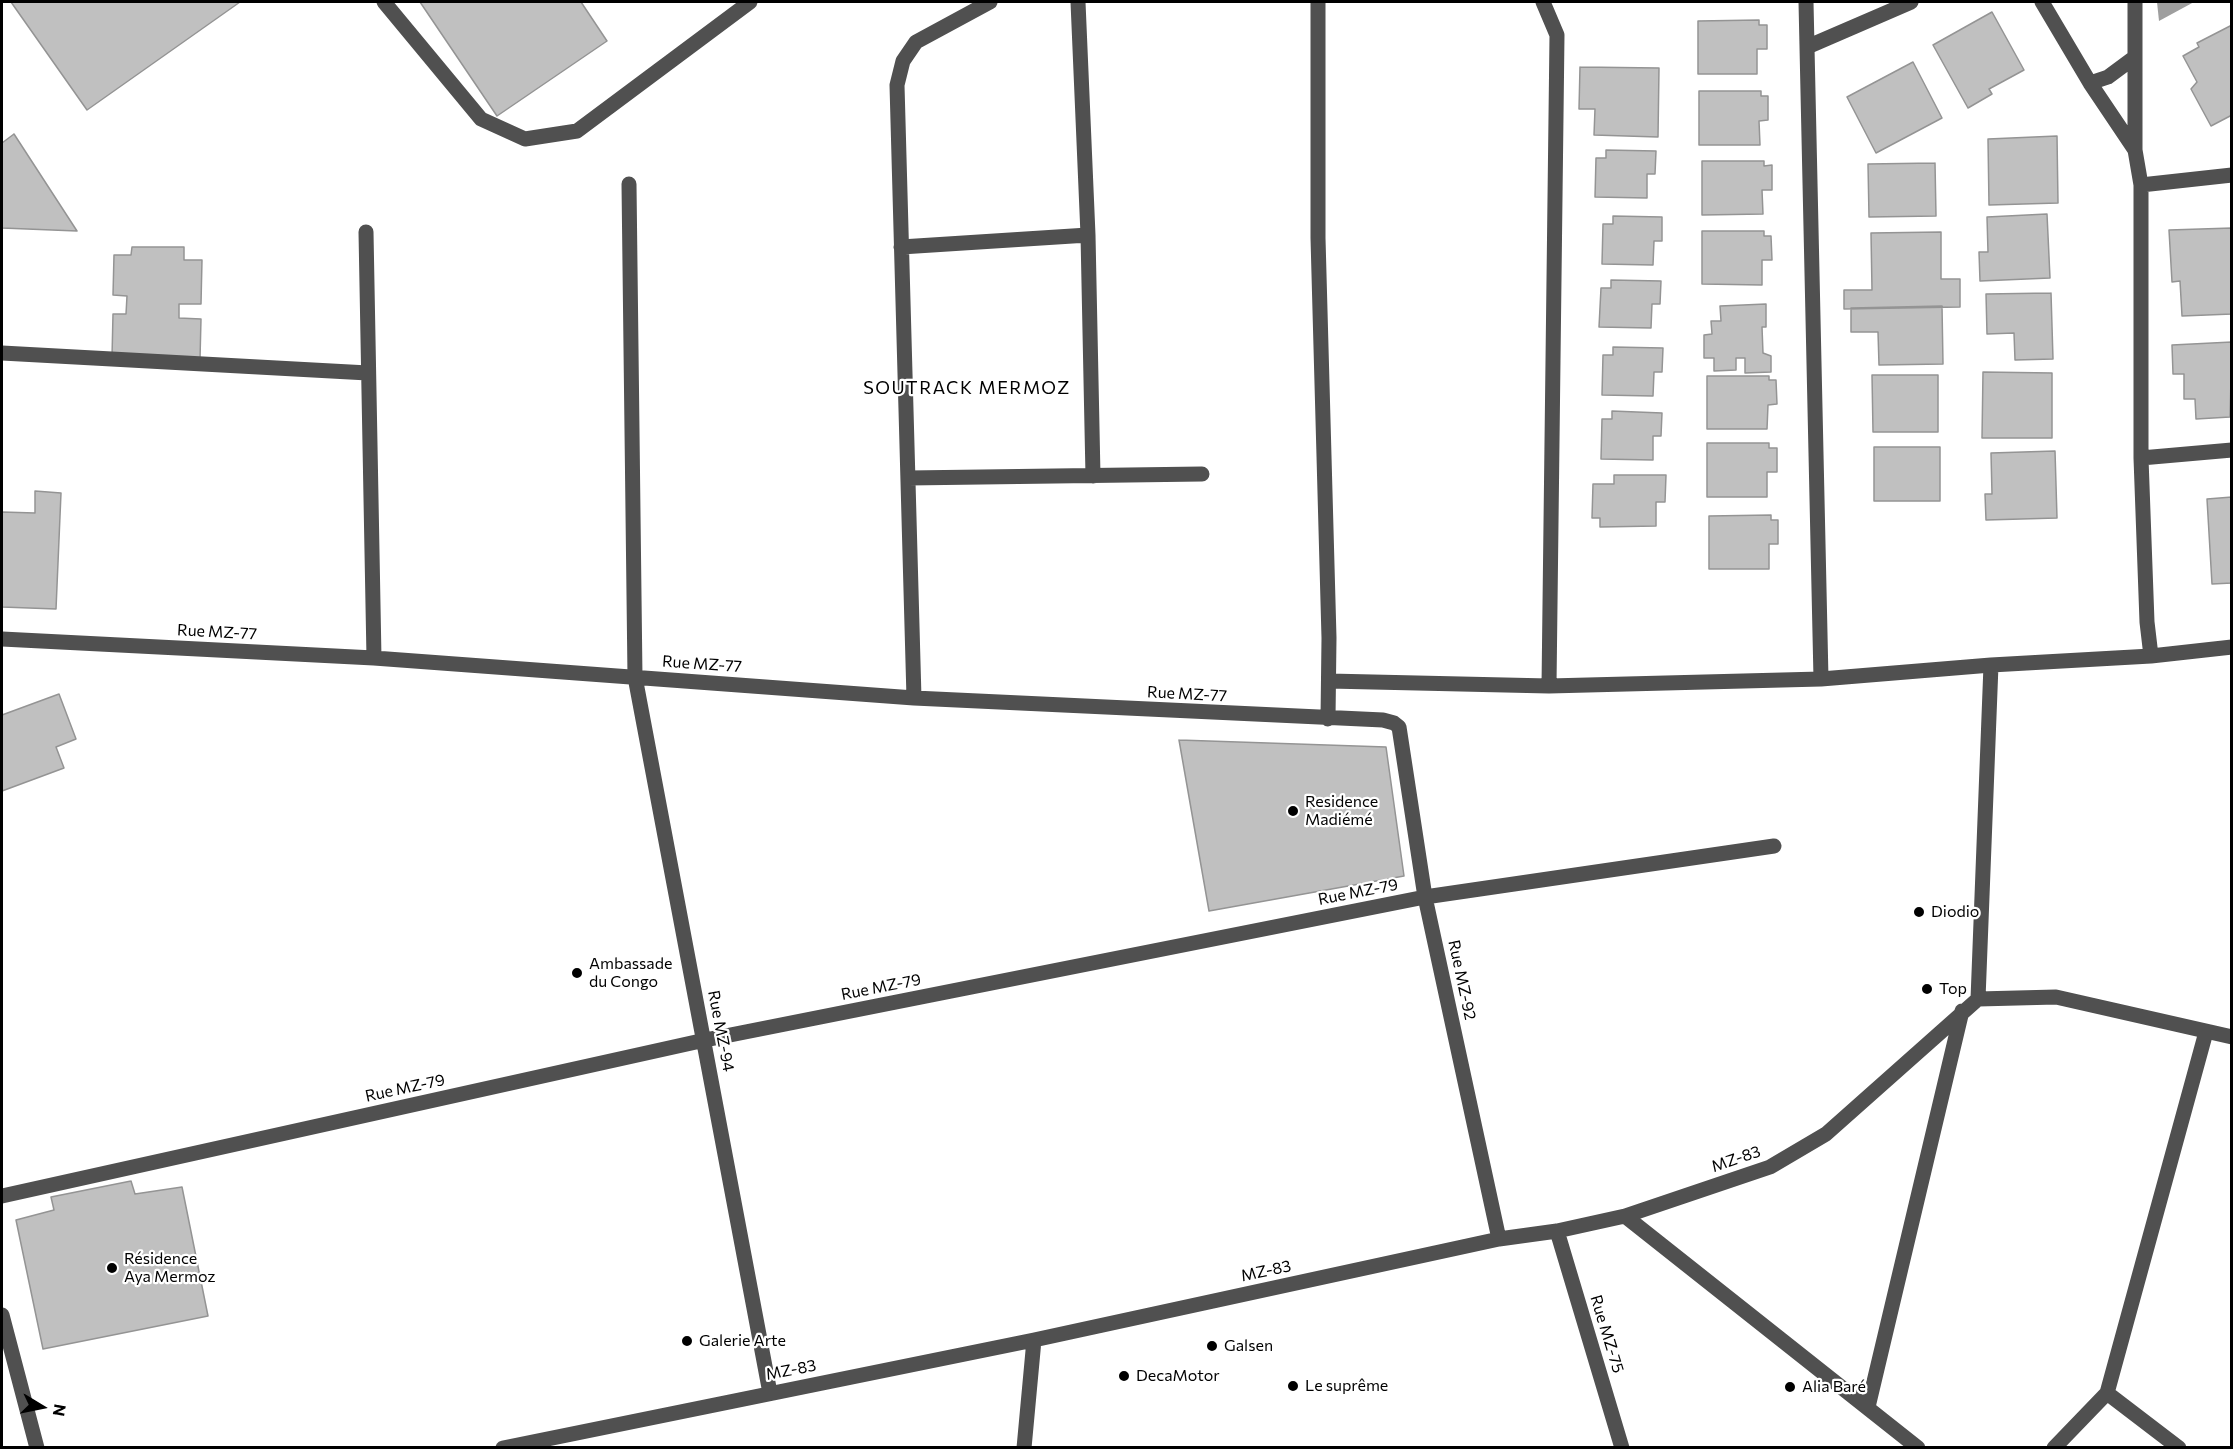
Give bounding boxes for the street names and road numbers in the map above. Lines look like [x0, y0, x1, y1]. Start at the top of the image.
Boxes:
street label: Rue MZ-77 [177, 620, 257, 644]
street label: Rue MZ-77 [661, 652, 743, 676]
street label: Rue MZ-77 [1147, 682, 1227, 706]
street label: Rue MZ-79 [1316, 875, 1400, 909]
street label: Rue MZ-92 [1444, 938, 1480, 1022]
street label: Rue MZ-79 [839, 970, 923, 1004]
street label: Rue MZ-94 [704, 989, 738, 1073]
street label: Rue MZ-79 [363, 1070, 447, 1106]
street label: MZ-83 [1709, 1142, 1763, 1176]
street label: MZ-83 [1239, 1256, 1293, 1286]
street label: Rue MZ-75 [1586, 1293, 1628, 1375]
street label: MZ-83 [764, 1356, 818, 1384]

